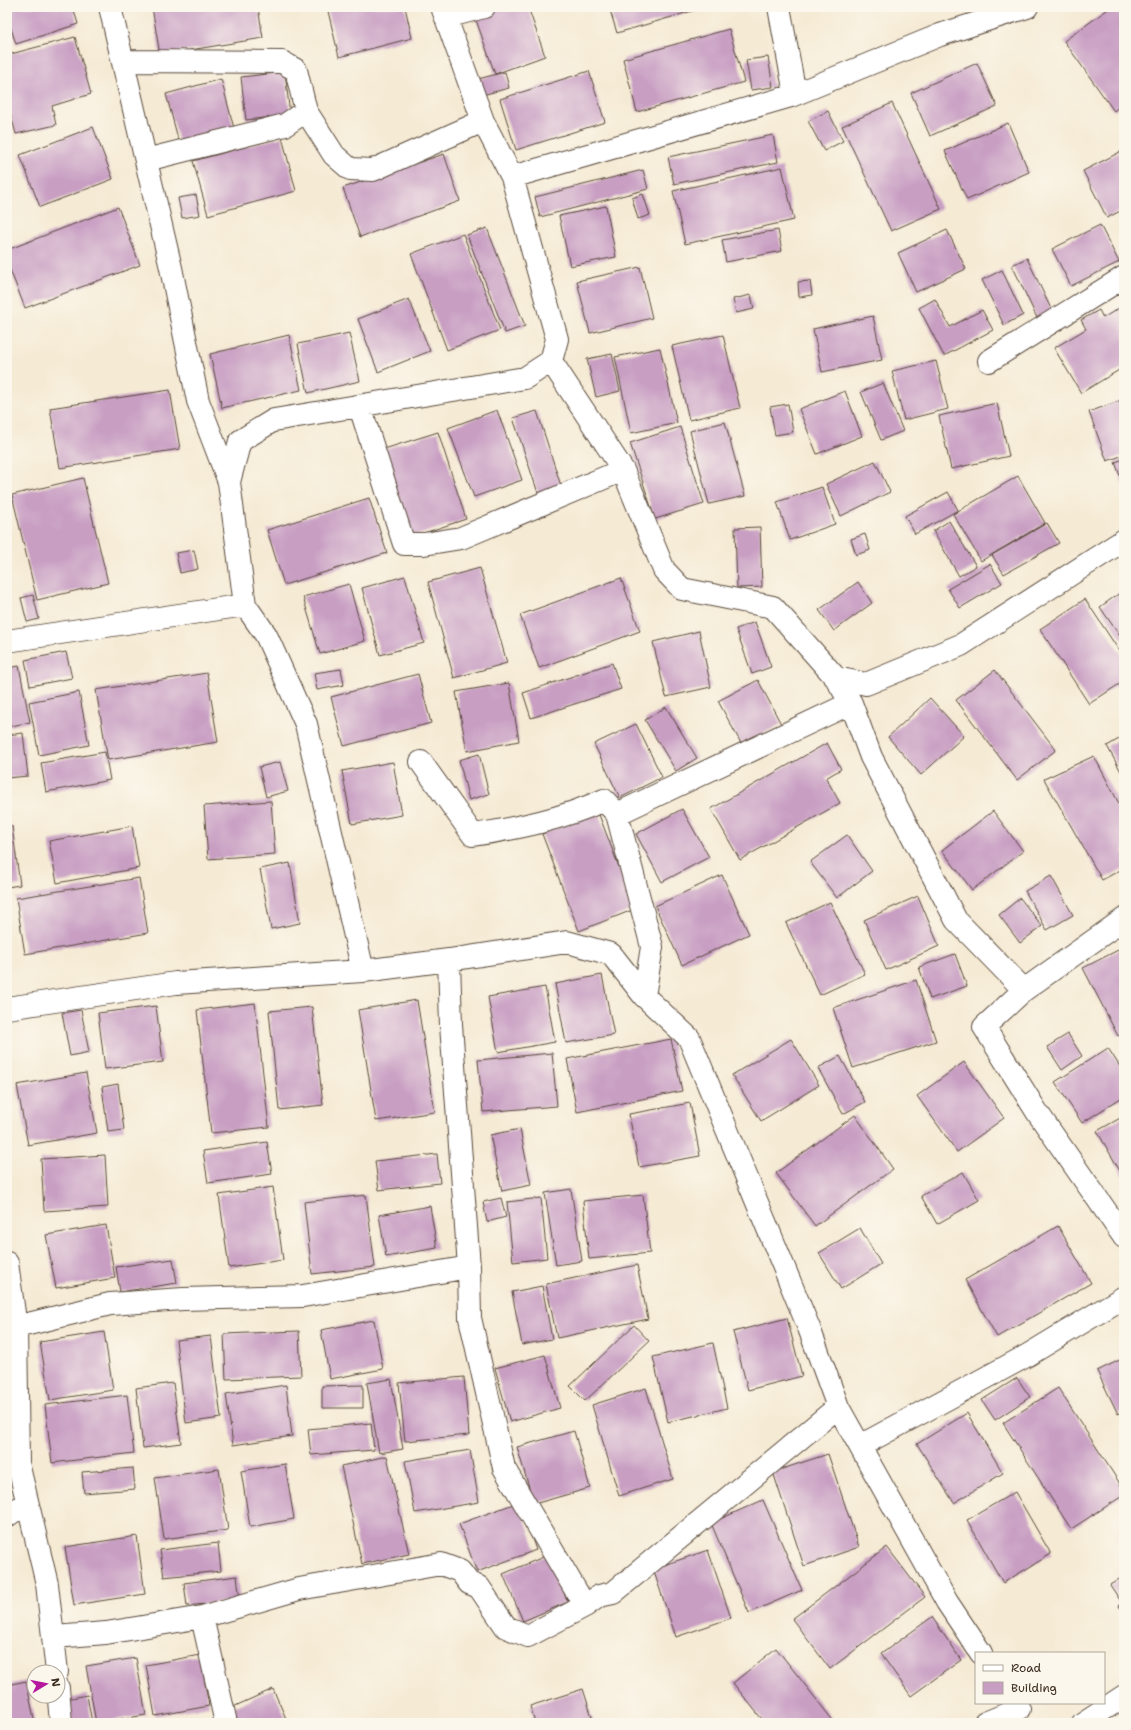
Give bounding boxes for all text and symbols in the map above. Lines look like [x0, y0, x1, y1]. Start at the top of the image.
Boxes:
legend [975, 1652, 1105, 1704]
text: Road [1011, 1660, 1042, 1676]
north arrow [26, 1664, 66, 1704]
text: N [47, 1677, 64, 1688]
text: Building [1011, 1680, 1057, 1696]

